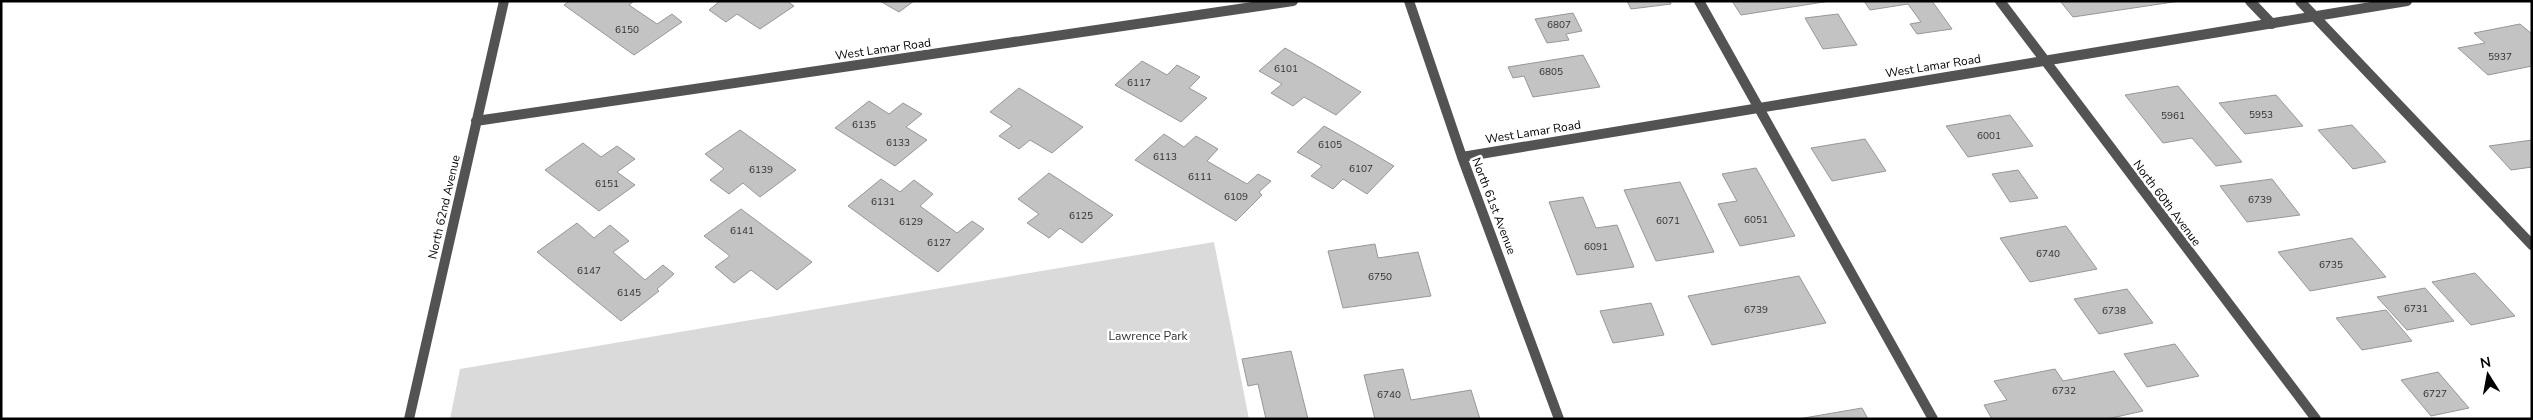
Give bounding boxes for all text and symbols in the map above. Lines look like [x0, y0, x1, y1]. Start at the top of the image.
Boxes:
house number: 6807 [1547, 18, 1571, 32]
house number: 6150 [615, 23, 639, 37]
street label: West Lamar Road [834, 34, 932, 64]
house number: 5937 [2488, 50, 2512, 64]
street label: West Lamar Road [1884, 51, 1982, 81]
house number: 6101 [1274, 62, 1298, 76]
house number: 6805 [1539, 65, 1563, 79]
house number: 6117 [1127, 76, 1151, 90]
house number: 5953 [2249, 108, 2273, 122]
house number: 5961 [2161, 109, 2185, 123]
street label: West Lamar Road [1484, 117, 1582, 147]
house number: 6135 [852, 118, 876, 132]
house number: 6001 [1977, 129, 2001, 143]
house number: 6133 [886, 136, 910, 150]
house number: 6105 [1318, 138, 1342, 152]
house number: 6113 [1153, 150, 1177, 164]
street label: North 62nd Avenue [424, 153, 464, 261]
street label: North 61st Avenue [1468, 155, 1520, 257]
street label: North 60th Avenue [2129, 157, 2205, 249]
house number: 6107 [1349, 162, 1373, 176]
house number: 6139 [749, 163, 773, 177]
house number: 6111 [1188, 170, 1212, 184]
house number: 6151 [595, 177, 619, 191]
house number: 6109 [1224, 190, 1248, 204]
house number: 6739 [2248, 193, 2272, 207]
house number: 6131 [871, 195, 895, 209]
house number: 6125 [1069, 209, 1093, 223]
house number: 6051 [1744, 213, 1768, 227]
house number: 6071 [1656, 214, 1680, 228]
house number: 6129 [899, 215, 923, 229]
house number: 6141 [730, 224, 754, 238]
house number: 6127 [927, 236, 951, 250]
house number: 6091 [1584, 240, 1608, 254]
house number: 6740 [2036, 247, 2060, 261]
house number: 6735 [2319, 258, 2343, 272]
house number: 6147 [577, 264, 601, 278]
house number: 6750 [1368, 270, 1392, 284]
house number: 6145 [617, 286, 641, 300]
house number: 6731 [2404, 302, 2428, 316]
house number: 6739 [1744, 303, 1768, 317]
house number: 6738 [2102, 304, 2126, 318]
park label: Lawrence Park [1108, 328, 1189, 344]
north arrow [2463, 350, 2513, 400]
text: N [2479, 352, 2493, 373]
house number: 6732 [2052, 384, 2076, 398]
house number: 6727 [2423, 387, 2447, 401]
house number: 6740 [1377, 388, 1401, 402]

